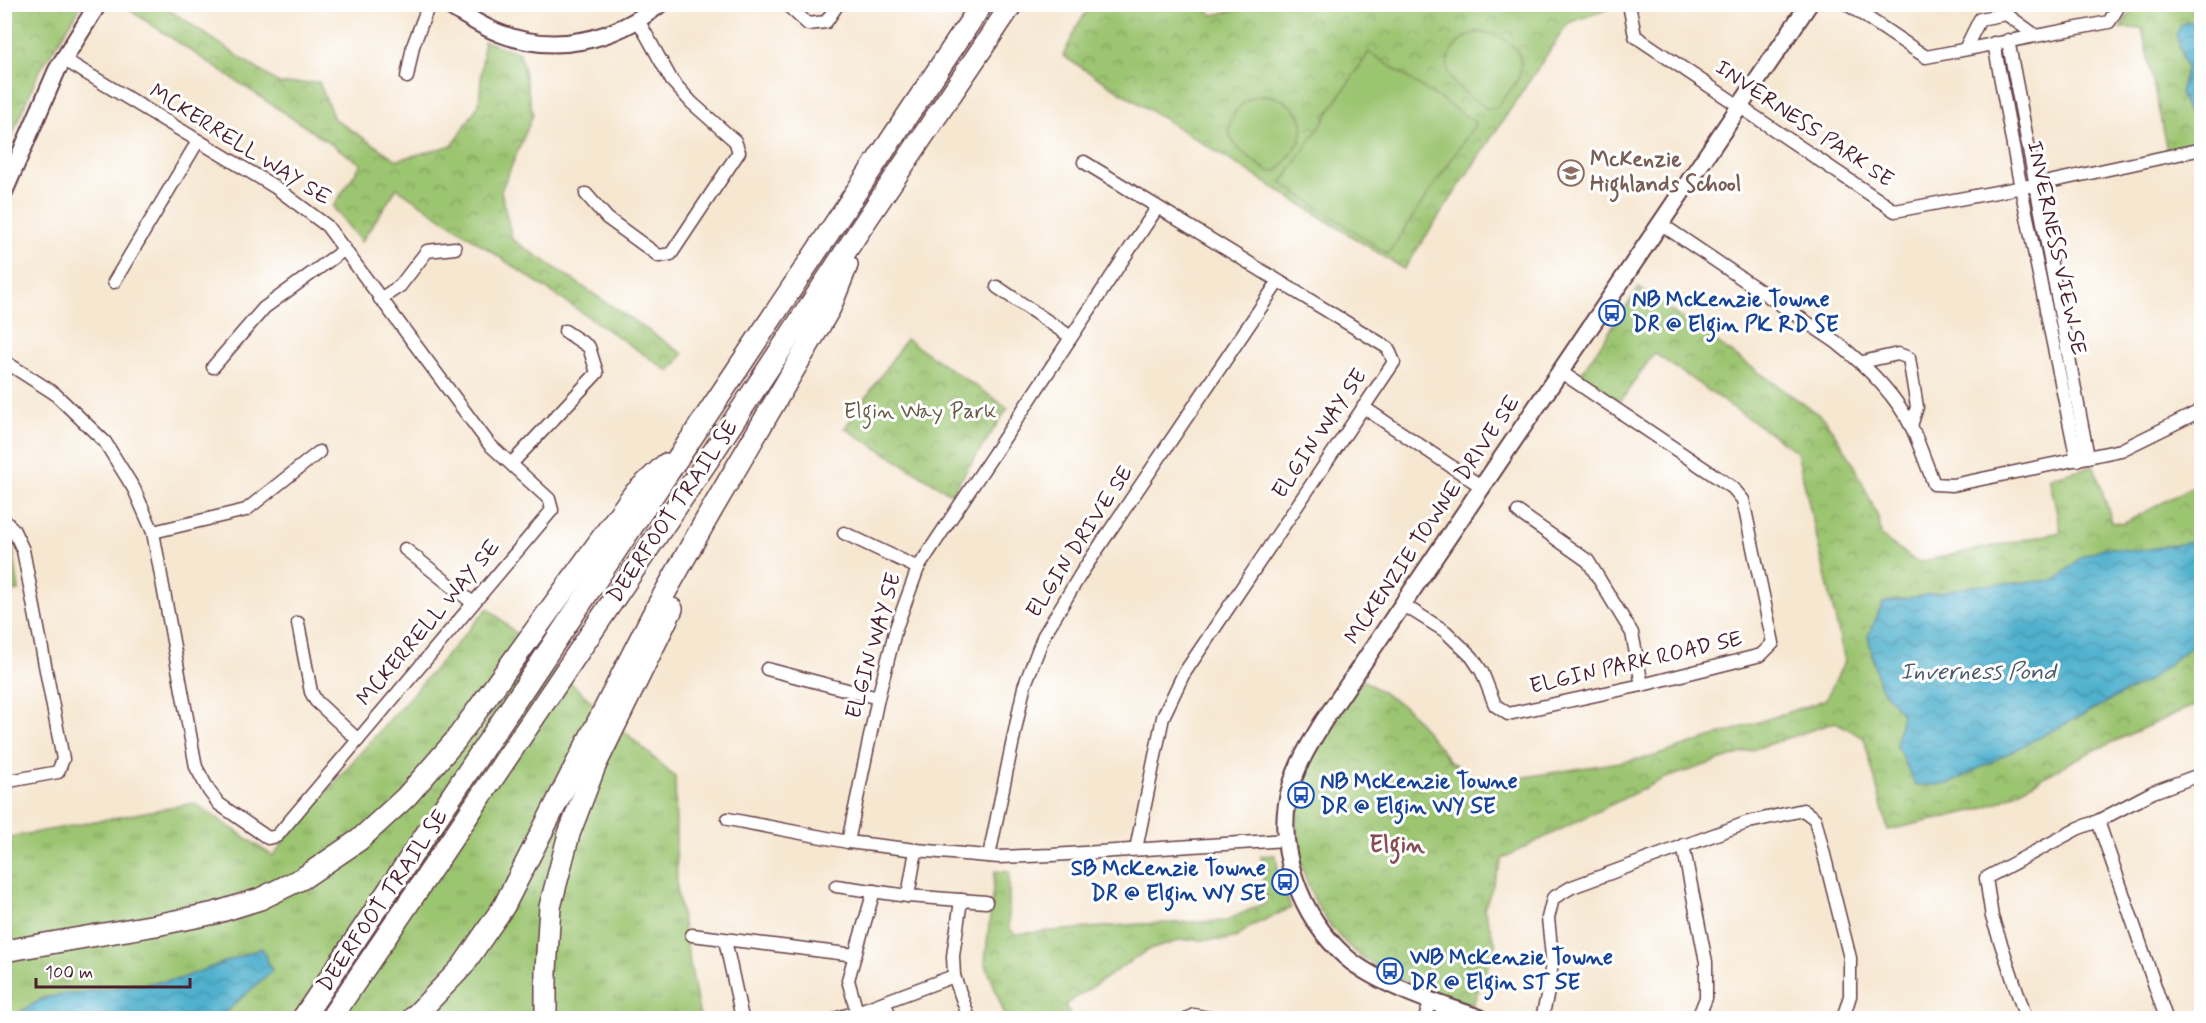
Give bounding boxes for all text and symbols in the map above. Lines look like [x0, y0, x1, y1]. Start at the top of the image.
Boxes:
street label: INVERNESS PARK SE [1709, 54, 1899, 194]
street label: MCKERRELL WAY SE [144, 78, 336, 212]
street label: INVERNESS VIEW SE [2020, 138, 2092, 358]
place label: McKenzie Highlands School [1590, 146, 1741, 203]
school or university icon: McKenzie Highlands School [1556, 158, 1586, 188]
place label: NB McKenzie Towne DR @ Elgin PK RD SE [1632, 286, 1839, 343]
bus stop icon: NB McKenzie Towne DR @ Elgin PK RD SE [1597, 298, 1627, 328]
street label: ELGIN WAY SE [1266, 364, 1374, 504]
street label: MCKENZIE TOWNE DRIVE SE [1339, 390, 1527, 650]
park label: Elgin Way Park [843, 398, 997, 429]
street label: DEERFOOT TRAIL SE [601, 415, 745, 609]
street label: ELGIN DRIVE SE [1020, 460, 1140, 623]
street label: MCKERRELL WAY SE [351, 534, 507, 712]
street label: ELGIN WAY SE [840, 570, 908, 722]
street label: ELGIN PARK ROAD SE [1527, 625, 1745, 701]
water label: Inverness Pond [1900, 657, 2058, 688]
place label: NB McKenzie Towne DR @ Elgin WY SE [1320, 768, 1518, 825]
bus stop icon: NB McKenzie Towne DR @ Elgin WY SE [1286, 780, 1316, 810]
street label: DEERFOOT TRAIL SE [311, 804, 455, 998]
district label: Elgin [1369, 830, 1425, 864]
place label: SB McKenzie Towne DR @ Elgin WY SE [1071, 855, 1266, 912]
bus stop icon: SB McKenzie Towne DR @ Elgin WY SE [1270, 867, 1300, 897]
place label: WB McKenzie Towne DR @ Elgin ST SE [1409, 944, 1613, 1001]
scale bar [36, 951, 190, 989]
bus stop icon: WB McKenzie Towne DR @ Elgin ST SE [1375, 956, 1405, 986]
text: 100 m [45, 961, 93, 985]

